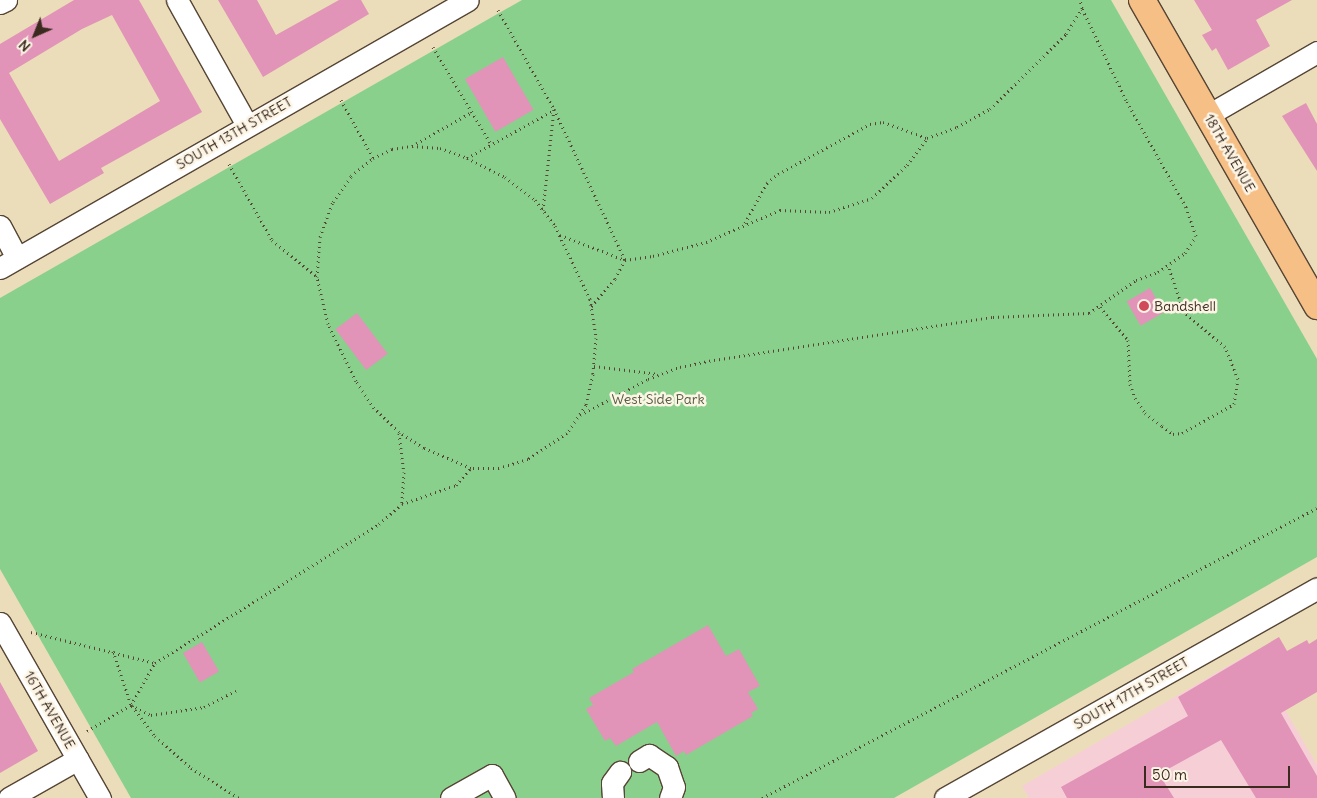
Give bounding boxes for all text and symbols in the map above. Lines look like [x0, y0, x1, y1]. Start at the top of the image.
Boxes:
north arrow [10, 10, 60, 60]
text: N [15, 36, 34, 56]
street label: SOUTH 13TH STREET [173, 93, 295, 173]
street label: 18TH AVENUE [1201, 111, 1259, 195]
place label: Bandshell [1154, 298, 1216, 314]
marker: Bandshell [1138, 300, 1150, 312]
park label: West Side Park [611, 391, 705, 407]
street label: SOUTH 17TH STREET [1071, 653, 1191, 733]
street label: 16TH AVENUE [21, 668, 79, 752]
scale bar [1147, 756, 1293, 788]
text: 50 m [1152, 765, 1187, 784]

